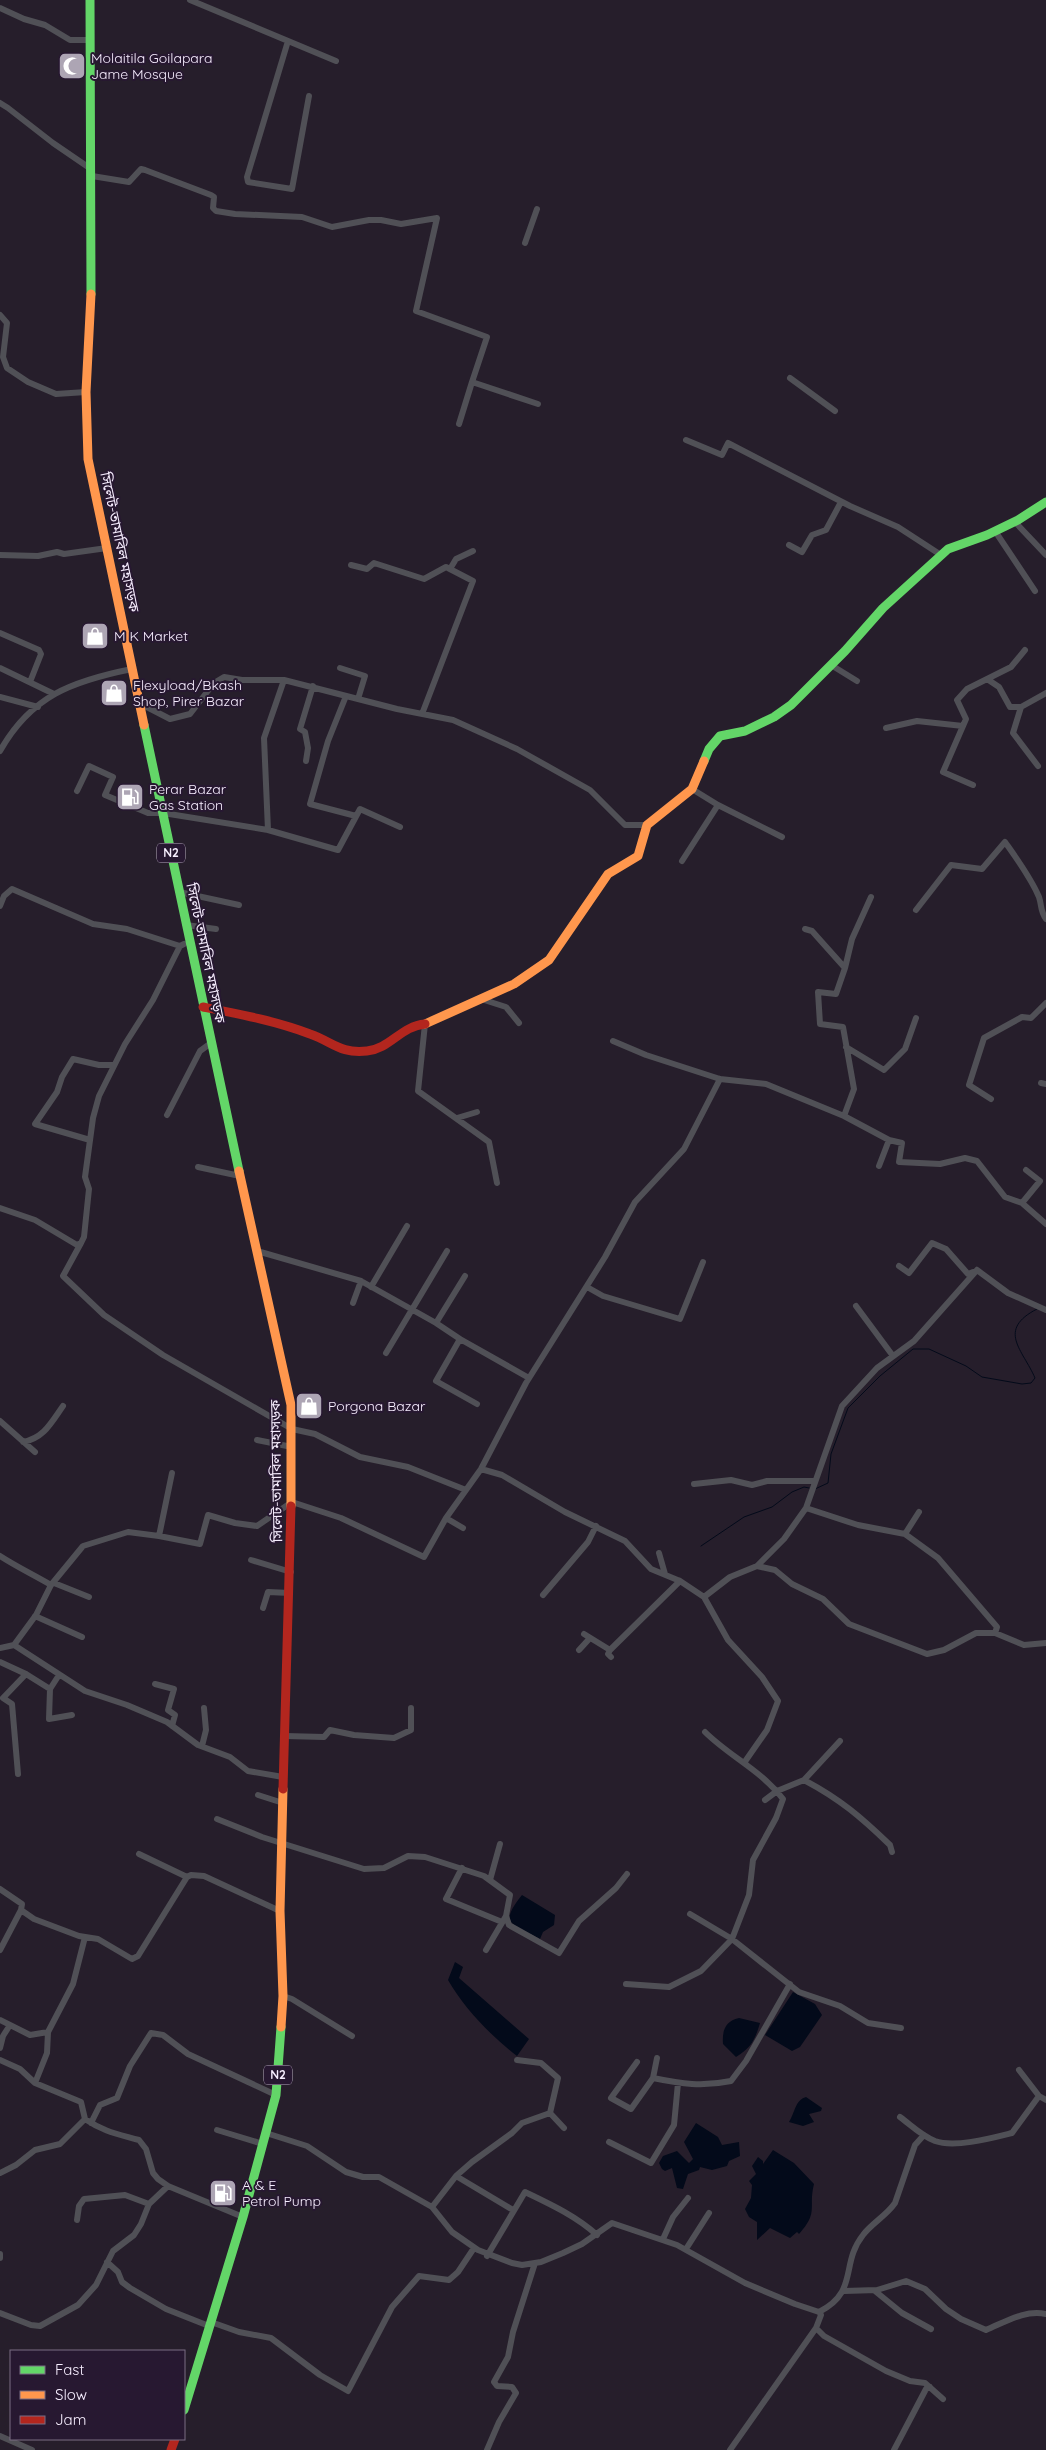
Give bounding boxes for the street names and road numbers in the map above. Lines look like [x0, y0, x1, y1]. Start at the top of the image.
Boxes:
street label: সিলেট-তামাবিল মহাসড়ক [96, 469, 144, 614]
road number: N2 [157, 844, 185, 862]
street label: সিলেট-তামাবিল মহাসড়ক [182, 880, 230, 1025]
street label: সিলেট-তামাবিল মহাসড়ক [266, 1399, 286, 1543]
road number: N2 [264, 2066, 292, 2084]

